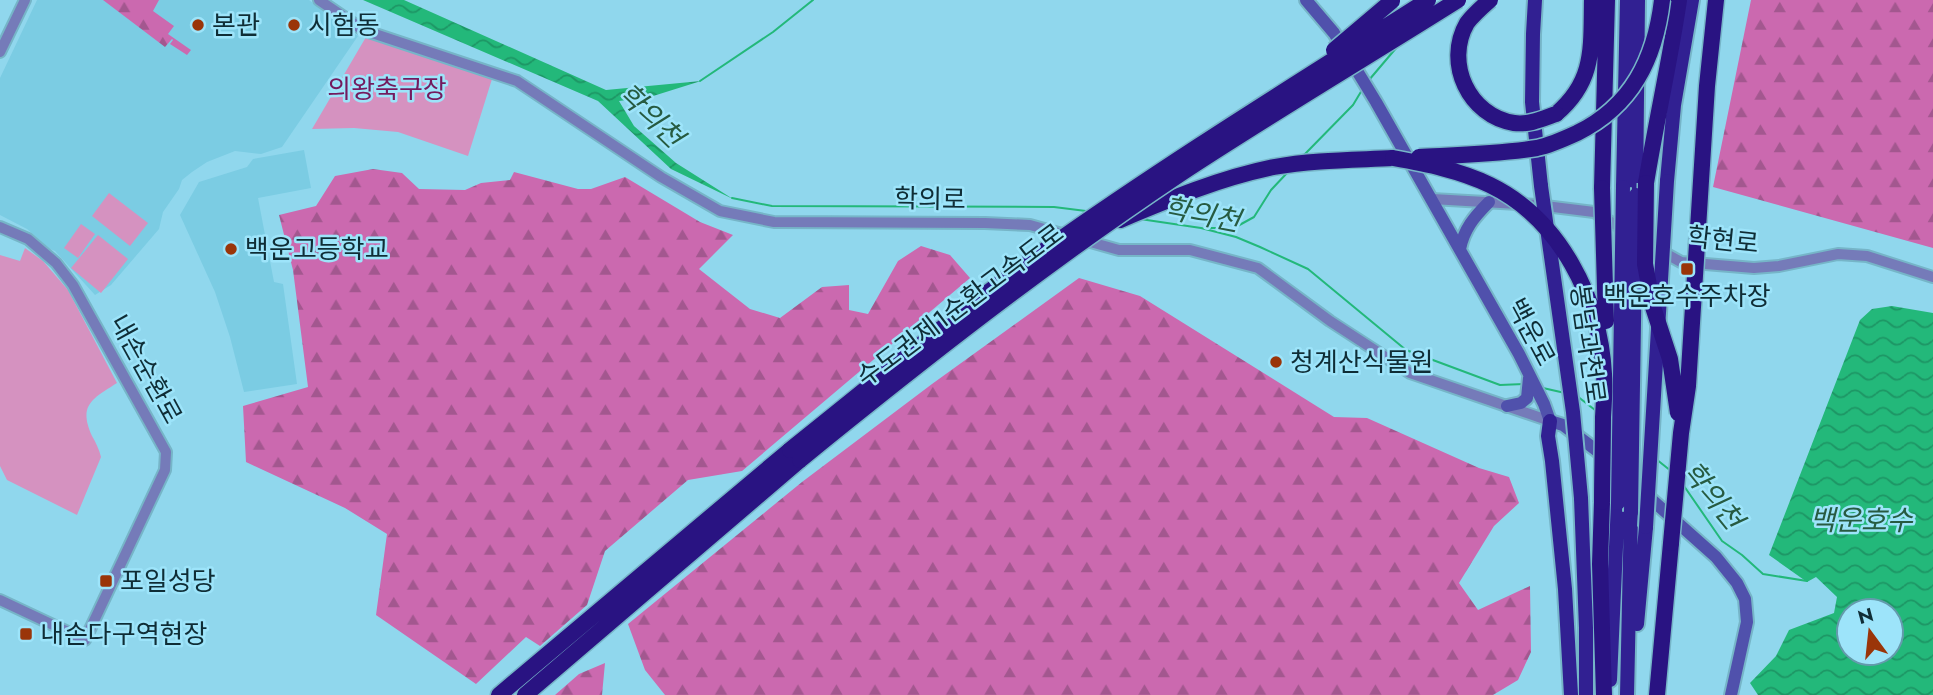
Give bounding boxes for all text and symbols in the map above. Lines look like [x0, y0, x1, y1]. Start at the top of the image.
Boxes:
place label: 본관 [212, 6, 260, 44]
place label: 시험동 [308, 6, 380, 44]
marker: 본관 [190, 17, 206, 33]
marker: 시험동 [286, 17, 302, 33]
park label: 의왕축구장 [327, 70, 447, 108]
water label: 학의천 [609, 74, 695, 159]
street label: 학의로 [894, 179, 966, 219]
water label: 학의천 [1160, 187, 1247, 243]
street label: 수도권제1순환고속도로 [848, 214, 1072, 396]
street label: 학현로 [1685, 217, 1761, 263]
place label: 백운고등학교 [245, 230, 389, 268]
marker: 백운고등학교 [223, 241, 239, 257]
marker: 백운호수주차장 [1679, 261, 1695, 277]
place label: 백운호수주차장 [1603, 277, 1771, 315]
street label: 봉담과천로 [1561, 282, 1615, 406]
street label: 백운로 [1497, 291, 1565, 373]
street label: 내손순환로 [100, 307, 192, 431]
place label: 청계산식물원 [1290, 343, 1434, 381]
marker: 청계산식물원 [1268, 354, 1284, 370]
water label: 학의천 [1672, 452, 1755, 541]
water label: 백운호수 [1809, 500, 1914, 541]
place label: 포일성당 [120, 562, 216, 600]
marker: 포일성당 [98, 573, 114, 589]
north arrow [1835, 597, 1905, 667]
text: N [1855, 601, 1877, 631]
place label: 내손다구역현장 [40, 615, 207, 653]
marker: 내손다구역현장 [18, 626, 34, 642]

